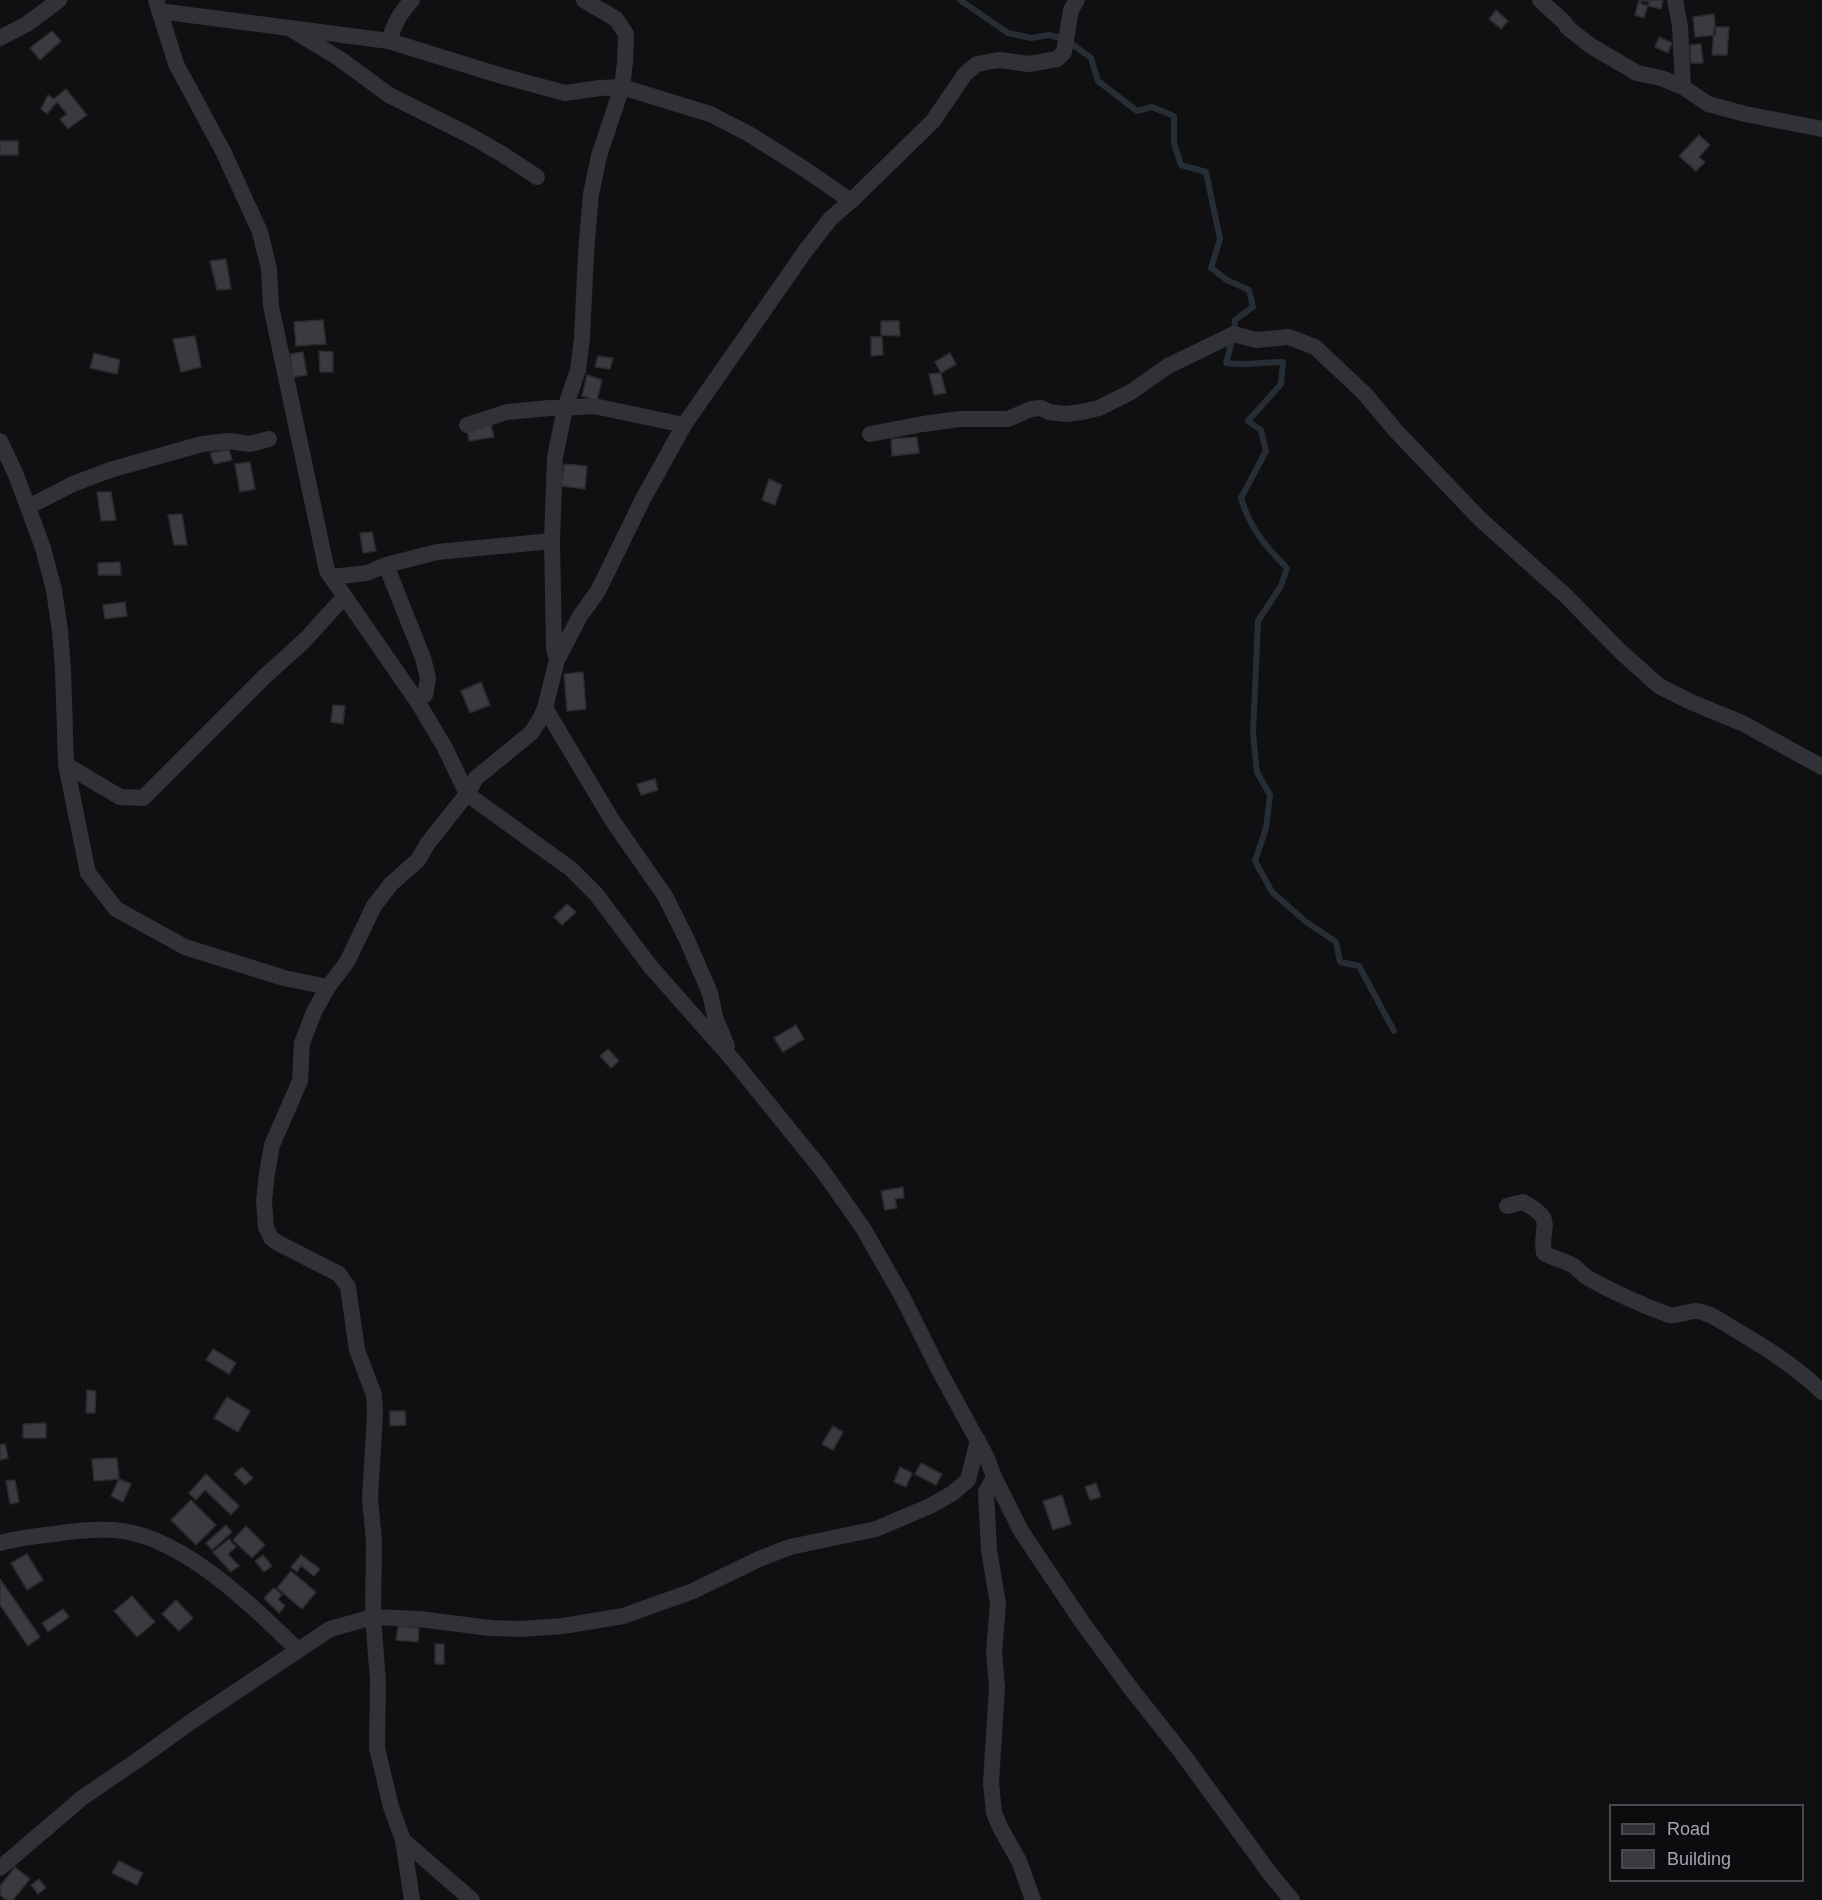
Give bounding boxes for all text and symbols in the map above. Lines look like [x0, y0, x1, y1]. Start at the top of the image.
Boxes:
legend [1609, 1804, 1804, 1882]
text: Road [1667, 1819, 1710, 1839]
text: Building [1667, 1849, 1731, 1869]

